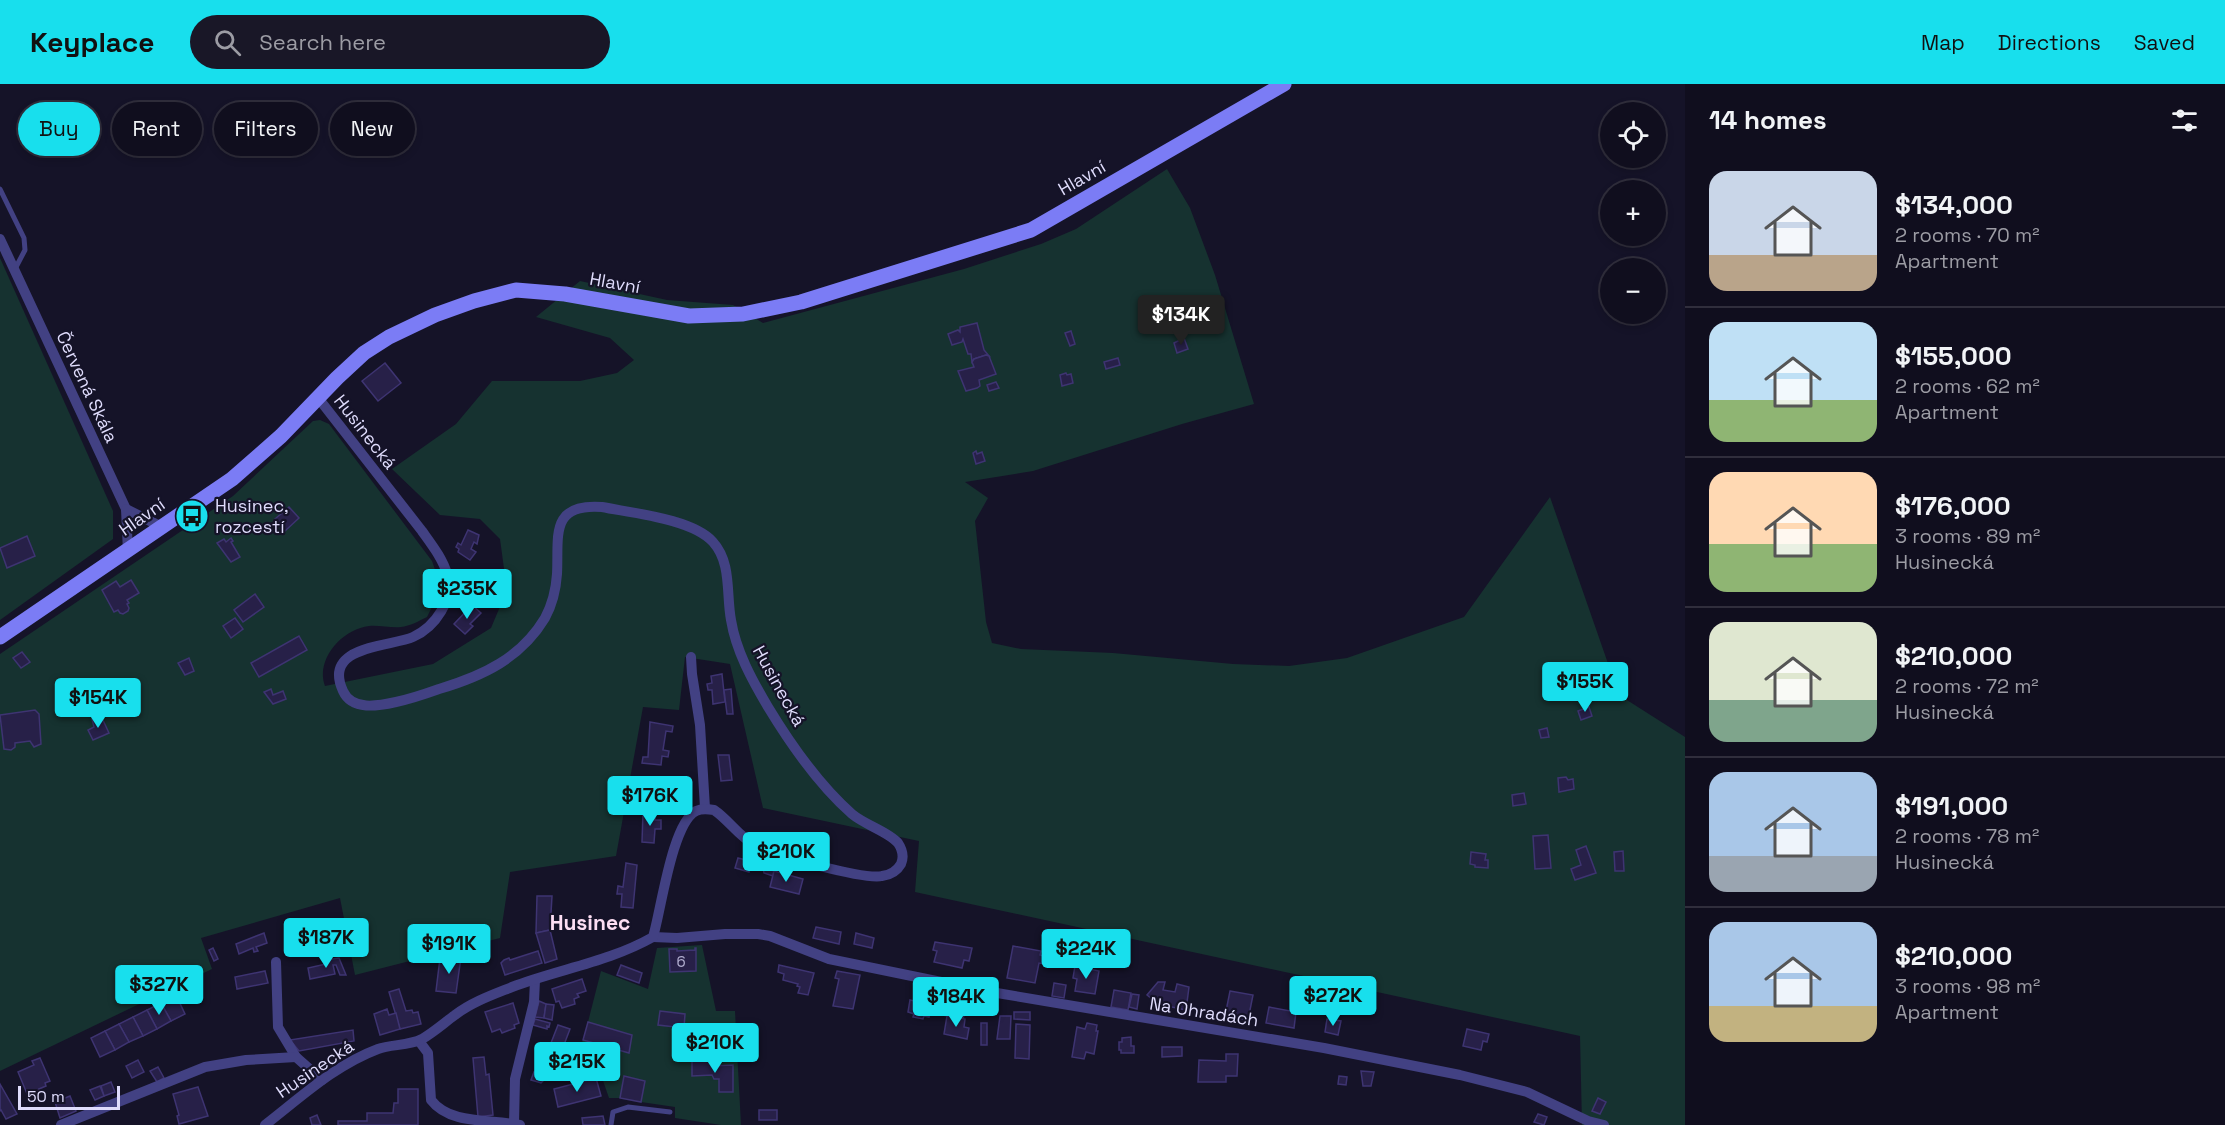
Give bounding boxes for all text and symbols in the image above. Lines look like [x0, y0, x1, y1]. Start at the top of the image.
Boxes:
search box [190, 15, 610, 69]
text: Keyplace [30, 24, 154, 60]
icon: search [211, 26, 244, 59]
text: Search here [259, 28, 386, 56]
text: Map [1921, 29, 1965, 56]
text: Directions [1998, 29, 2101, 56]
text: Saved [2134, 29, 2195, 56]
chip: Buy [18, 102, 100, 156]
chip: Rent [112, 102, 202, 156]
chip: Filters [214, 102, 318, 156]
chip: New [330, 102, 415, 156]
map controls [1600, 102, 1666, 324]
button: locate [1600, 102, 1666, 168]
text: 14 homes [1709, 103, 1827, 137]
icon: filters [2168, 104, 2201, 137]
street label: Hlavní [1054, 155, 1110, 200]
button: + [1600, 180, 1666, 246]
text: $134,000 [1895, 188, 2013, 222]
icon: home [1757, 195, 1829, 267]
text: 2 rooms · 70 m² [1895, 222, 2039, 248]
text: Apartment [1895, 248, 1999, 274]
button: − [1600, 258, 1666, 324]
street label: Hlavní [588, 267, 643, 298]
pin: $134K [1139, 295, 1223, 346]
text: $134K [1152, 301, 1210, 327]
street label: Červená Skála [52, 327, 123, 446]
text: $155,000 [1895, 339, 2012, 373]
icon: home [1757, 346, 1829, 418]
text: 2 rooms · 62 m² [1895, 373, 2040, 399]
street label: Husinecká [329, 390, 402, 474]
text: Apartment [1895, 399, 1999, 425]
text: $176,000 [1895, 489, 2011, 523]
street label: Hlavní [114, 492, 170, 541]
place label: Husinec, rozcestí [215, 494, 289, 538]
icon: home [1757, 496, 1829, 568]
bus stop icon: Husinec, rozcestí [174, 498, 210, 534]
text: 3 rooms · 89 m² [1895, 523, 2040, 549]
text: Husinecká [1895, 549, 1994, 575]
pin: $235K [425, 569, 509, 620]
text: $235K [437, 575, 497, 601]
text: $210,000 [1895, 639, 2012, 673]
street label: Husinecká [748, 641, 811, 730]
icon: home [1757, 646, 1829, 718]
pin: $155K [1543, 662, 1627, 713]
text: $155K [1556, 668, 1614, 694]
text: 2 rooms · 72 m² [1895, 673, 2039, 699]
pin: $154K [56, 678, 140, 729]
text: $154K [69, 684, 127, 710]
text: Husinecká [1895, 699, 1994, 725]
pin: $176K [608, 776, 692, 827]
text: $176K [621, 782, 679, 808]
text: $191,000 [1895, 789, 2008, 823]
icon: home [1757, 796, 1829, 868]
text: 2 rooms · 78 m² [1895, 823, 2039, 849]
pin: $210K [744, 832, 828, 883]
text: $210K [757, 838, 815, 864]
text: Husinecká [1895, 849, 1994, 875]
district label: Husinec [550, 909, 630, 936]
pin: $187K [284, 918, 368, 969]
text: $187K [298, 924, 354, 950]
pin: $191K [407, 924, 491, 975]
pin: $224K [1044, 929, 1128, 980]
text: $191K [421, 930, 477, 956]
text: $224K [1056, 935, 1116, 961]
text: $210,000 [1895, 939, 2012, 973]
icon: home [1757, 946, 1829, 1018]
house number: 6 [676, 952, 686, 971]
pin: $327K [117, 965, 201, 1016]
text: $327K [129, 971, 189, 997]
text: 3 rooms · 98 m² [1895, 973, 2040, 999]
pin: $272K [1291, 976, 1375, 1027]
pin: $184K [914, 977, 998, 1028]
text: $272K [1303, 982, 1363, 1008]
text: $184K [927, 983, 985, 1009]
street label: Na Ohradách [1148, 992, 1260, 1031]
text: Apartment [1895, 999, 1999, 1025]
pin: $210K [673, 1023, 757, 1074]
text: $210K [686, 1029, 744, 1055]
street label: Husinecká [271, 1034, 358, 1103]
pin: $215K [535, 1042, 619, 1093]
text: $215K [548, 1048, 606, 1074]
scale bar [18, 1083, 120, 1110]
text: 50 m [27, 1086, 65, 1107]

